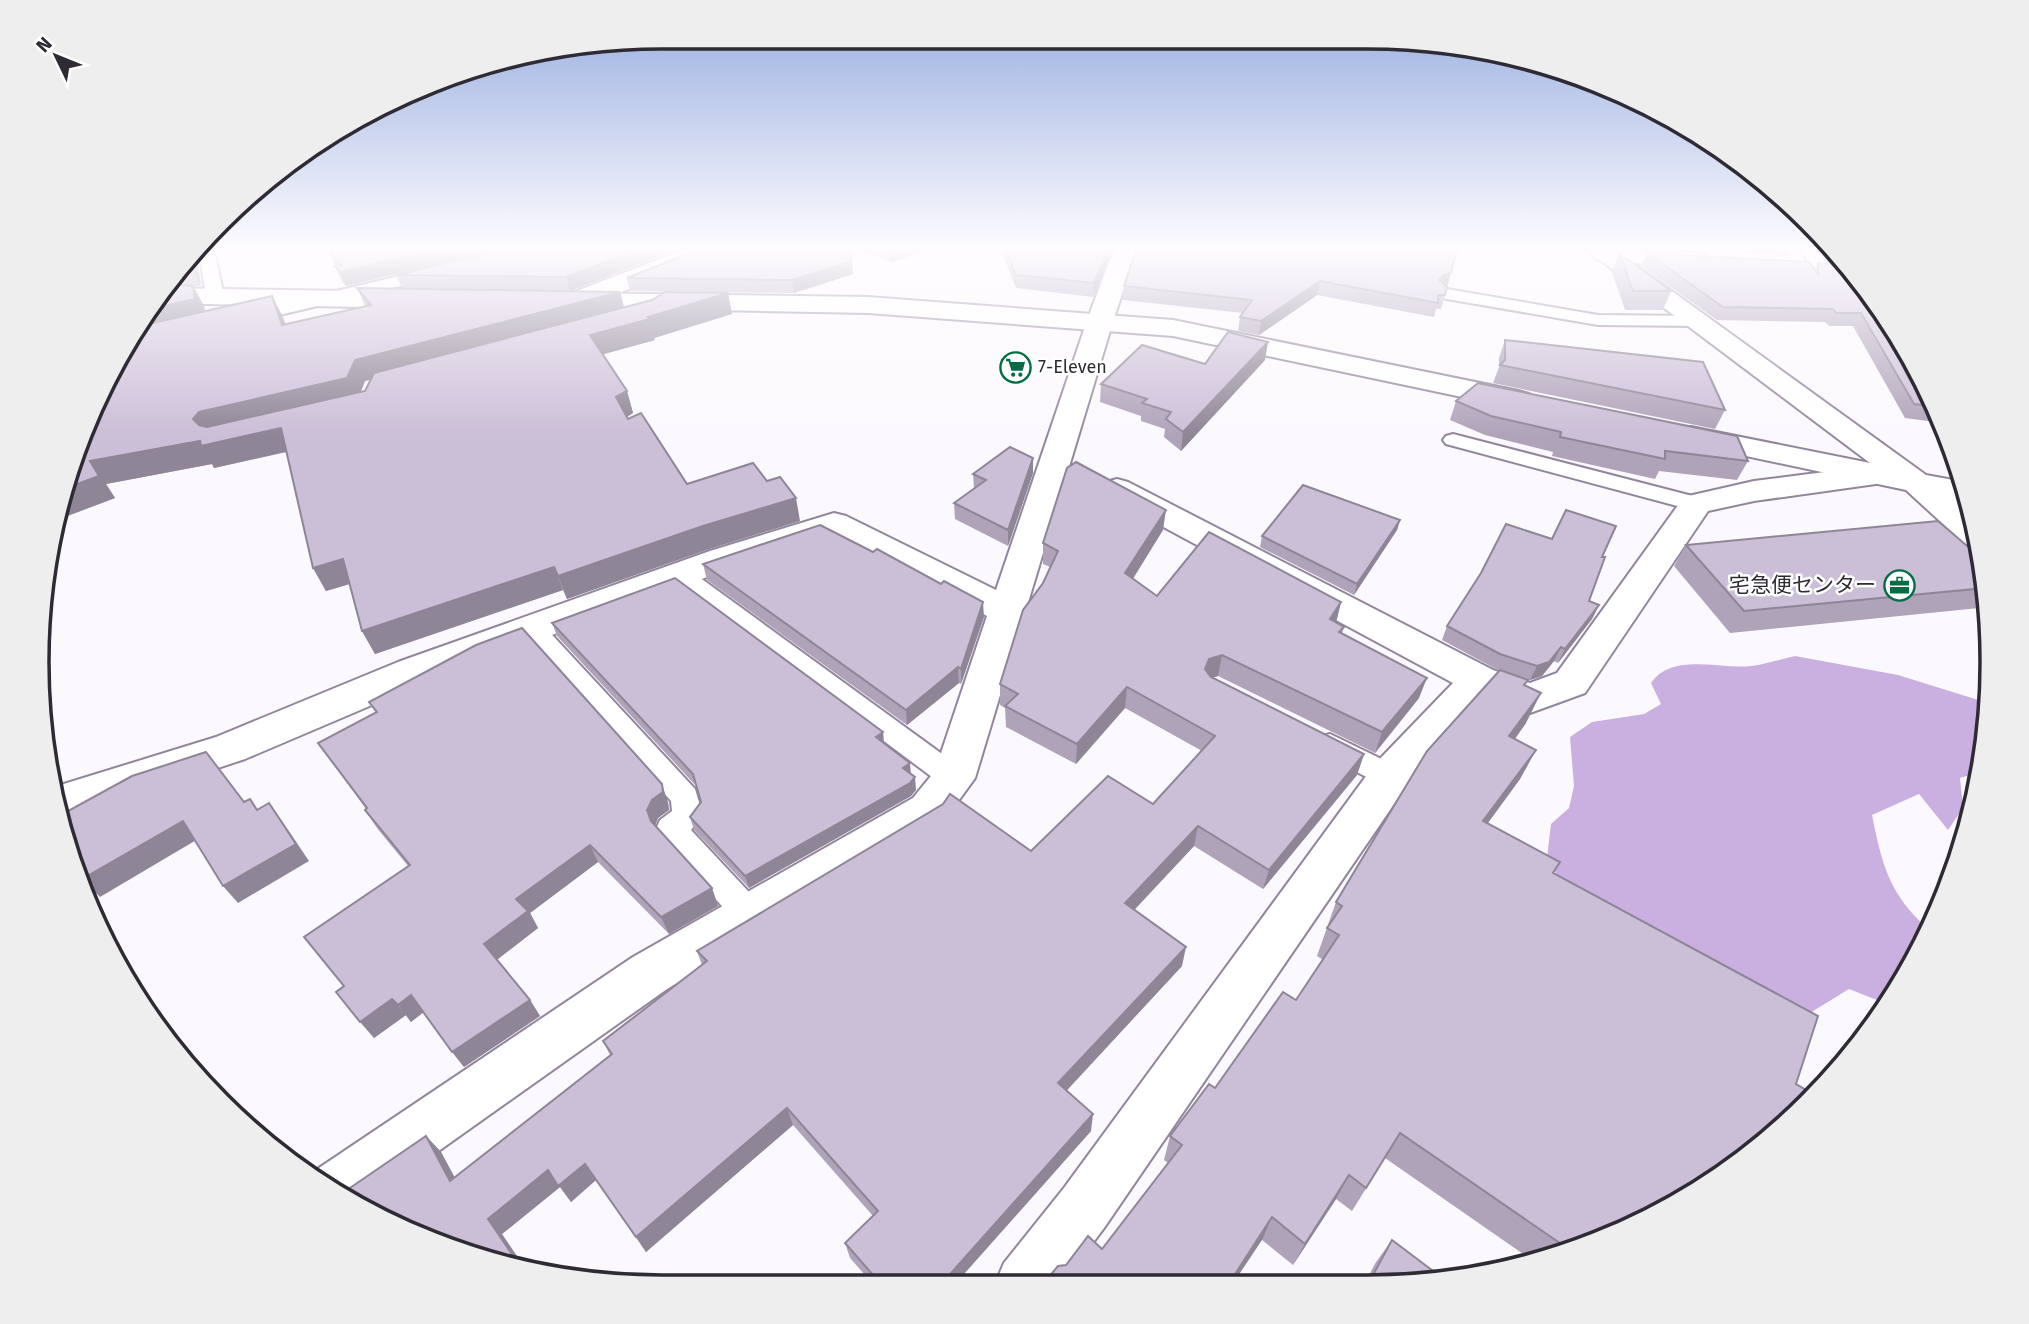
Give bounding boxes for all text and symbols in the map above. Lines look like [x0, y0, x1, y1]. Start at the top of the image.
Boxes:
north arrow [21, 21, 91, 91]
text: N [31, 32, 57, 57]
supermarket icon: 7-Eleven [998, 350, 1032, 384]
place label: 7-Eleven [1038, 356, 1107, 378]
office icon: 宅急便センター [1882, 568, 1916, 602]
place label: 宅急便センター [1729, 572, 1876, 598]

